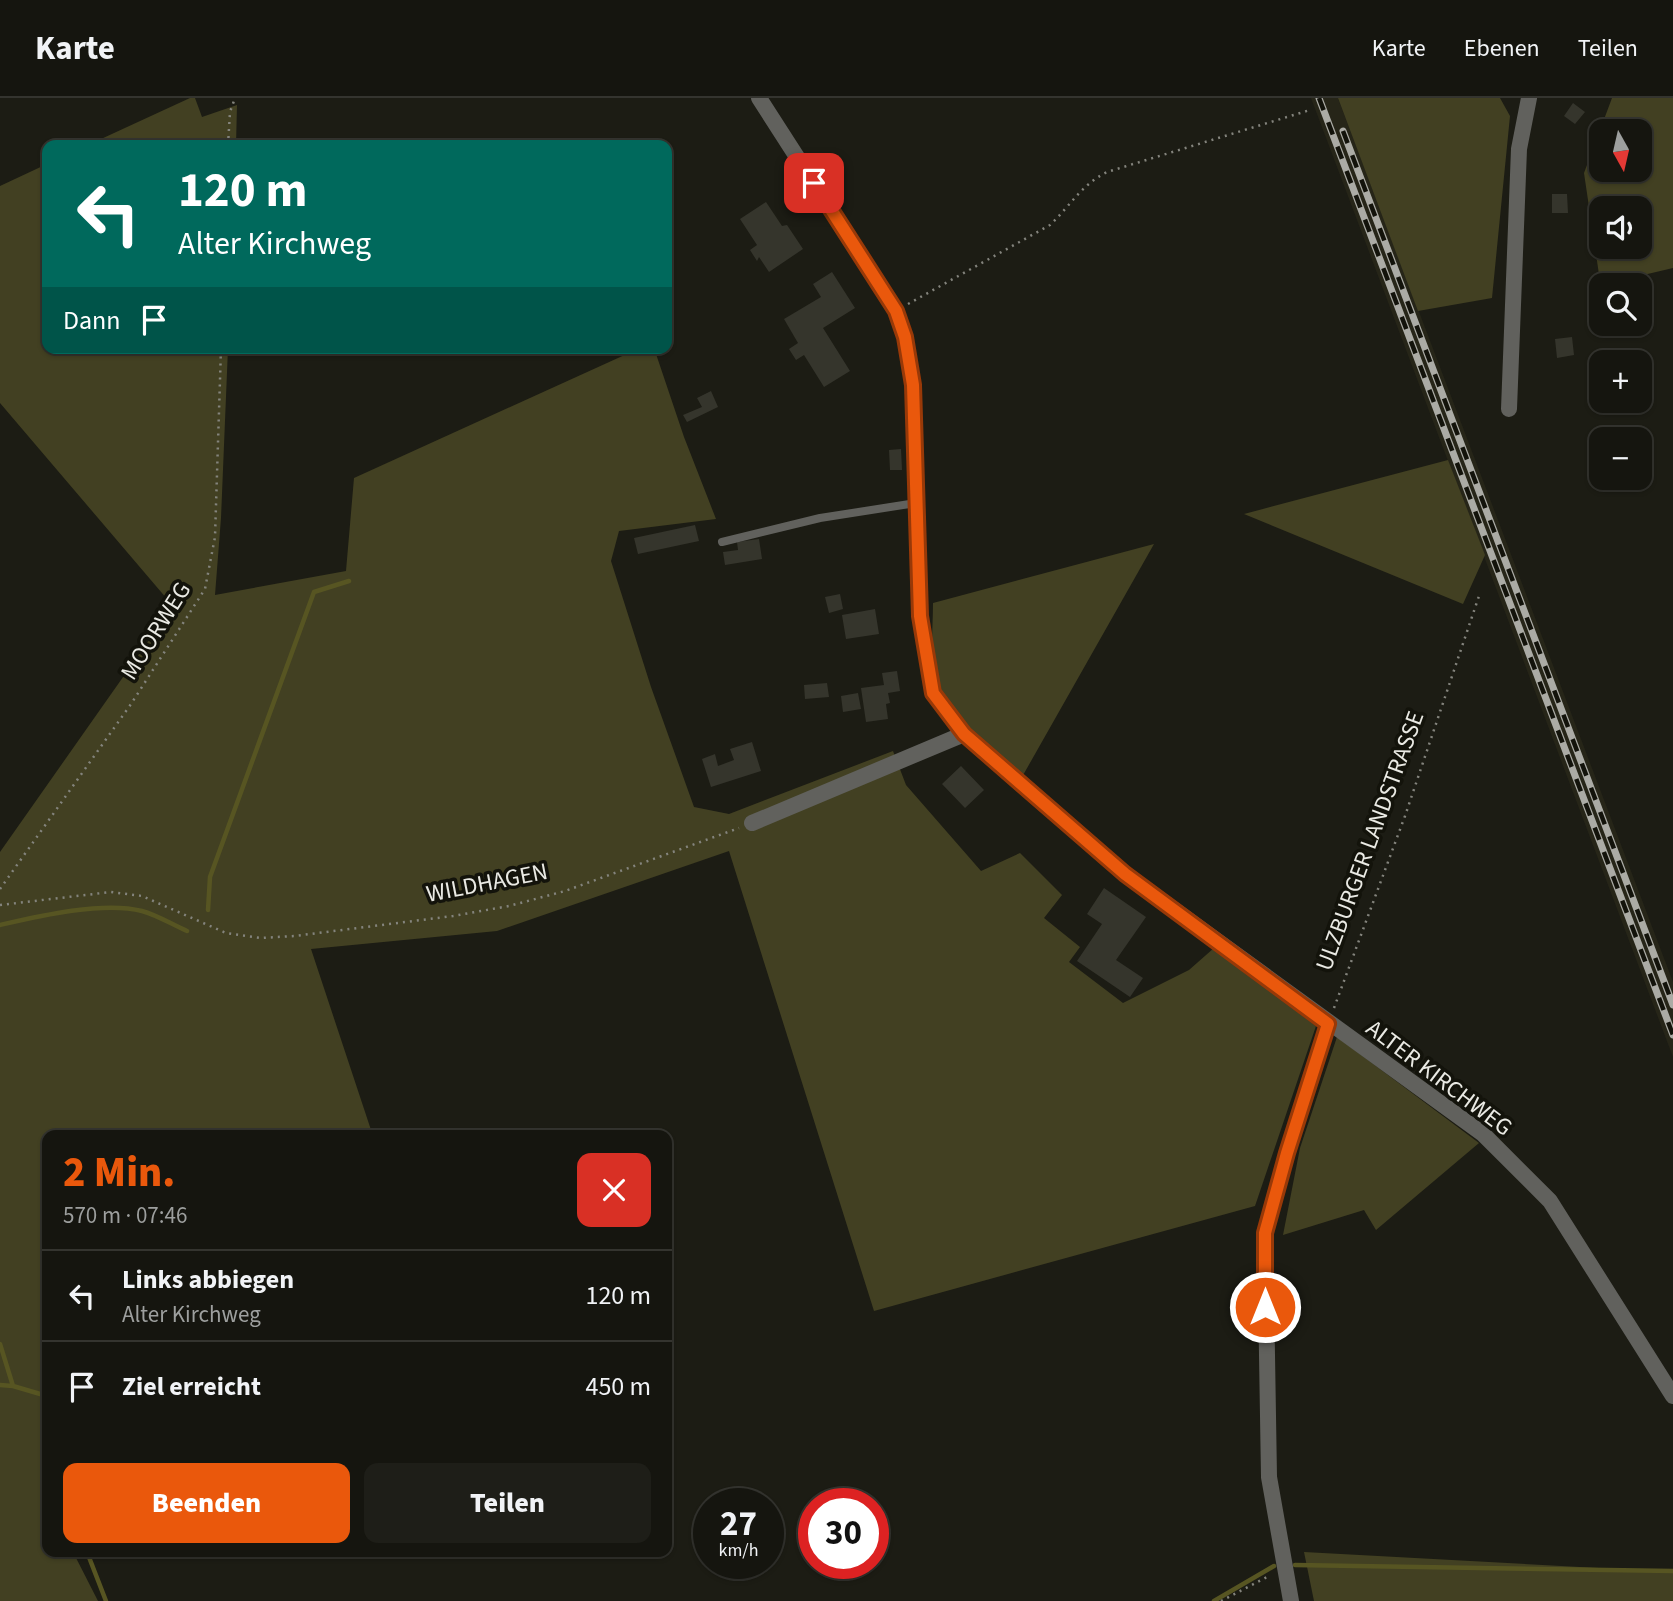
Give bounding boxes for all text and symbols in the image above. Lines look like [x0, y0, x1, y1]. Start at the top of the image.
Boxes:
text: Karte [35, 25, 115, 72]
text: Karte [1372, 31, 1426, 66]
text: Ebenen [1464, 31, 1540, 66]
text: Teilen [1578, 31, 1638, 66]
north arrow [1589, 119, 1652, 182]
map controls [1589, 119, 1652, 490]
pin [784, 153, 844, 213]
text: 120 m [178, 156, 307, 226]
icon: arrive [795, 164, 833, 202]
icon: left [63, 168, 154, 259]
button: sound [1589, 196, 1652, 259]
text: Alter Kirchweg [178, 221, 371, 267]
button: search [1589, 273, 1652, 336]
icon: arrive [135, 301, 173, 339]
text: Dann [63, 302, 121, 339]
button: + [1589, 350, 1652, 413]
button: − [1589, 427, 1652, 490]
street label: MOORWEG [112, 575, 200, 687]
street label: ULZBURGER LANDSTRASSE [1307, 706, 1433, 976]
street label: WILDHAGEN [423, 854, 551, 912]
street label: ALTER KIRCHWEG [1358, 1011, 1520, 1145]
text: 2 Min. [63, 1143, 175, 1203]
button: close [577, 1153, 651, 1227]
text: 570 m · 07:46 [63, 1199, 187, 1232]
text: Links abbiegen [122, 1261, 294, 1298]
position arrow [1228, 1270, 1302, 1344]
icon: left [63, 1277, 101, 1315]
text: 120 m [585, 1277, 651, 1314]
text: Alter Kirchweg [122, 1298, 261, 1331]
icon: arrive [63, 1368, 101, 1406]
text: Ziel erreicht [122, 1368, 261, 1405]
text: 450 m [585, 1368, 651, 1405]
button: Beenden [63, 1463, 350, 1543]
button: Teilen [364, 1463, 651, 1543]
speed limit sign: 30 [798, 1488, 889, 1579]
text: 27 [720, 1499, 757, 1549]
text: km/h [719, 1538, 758, 1563]

